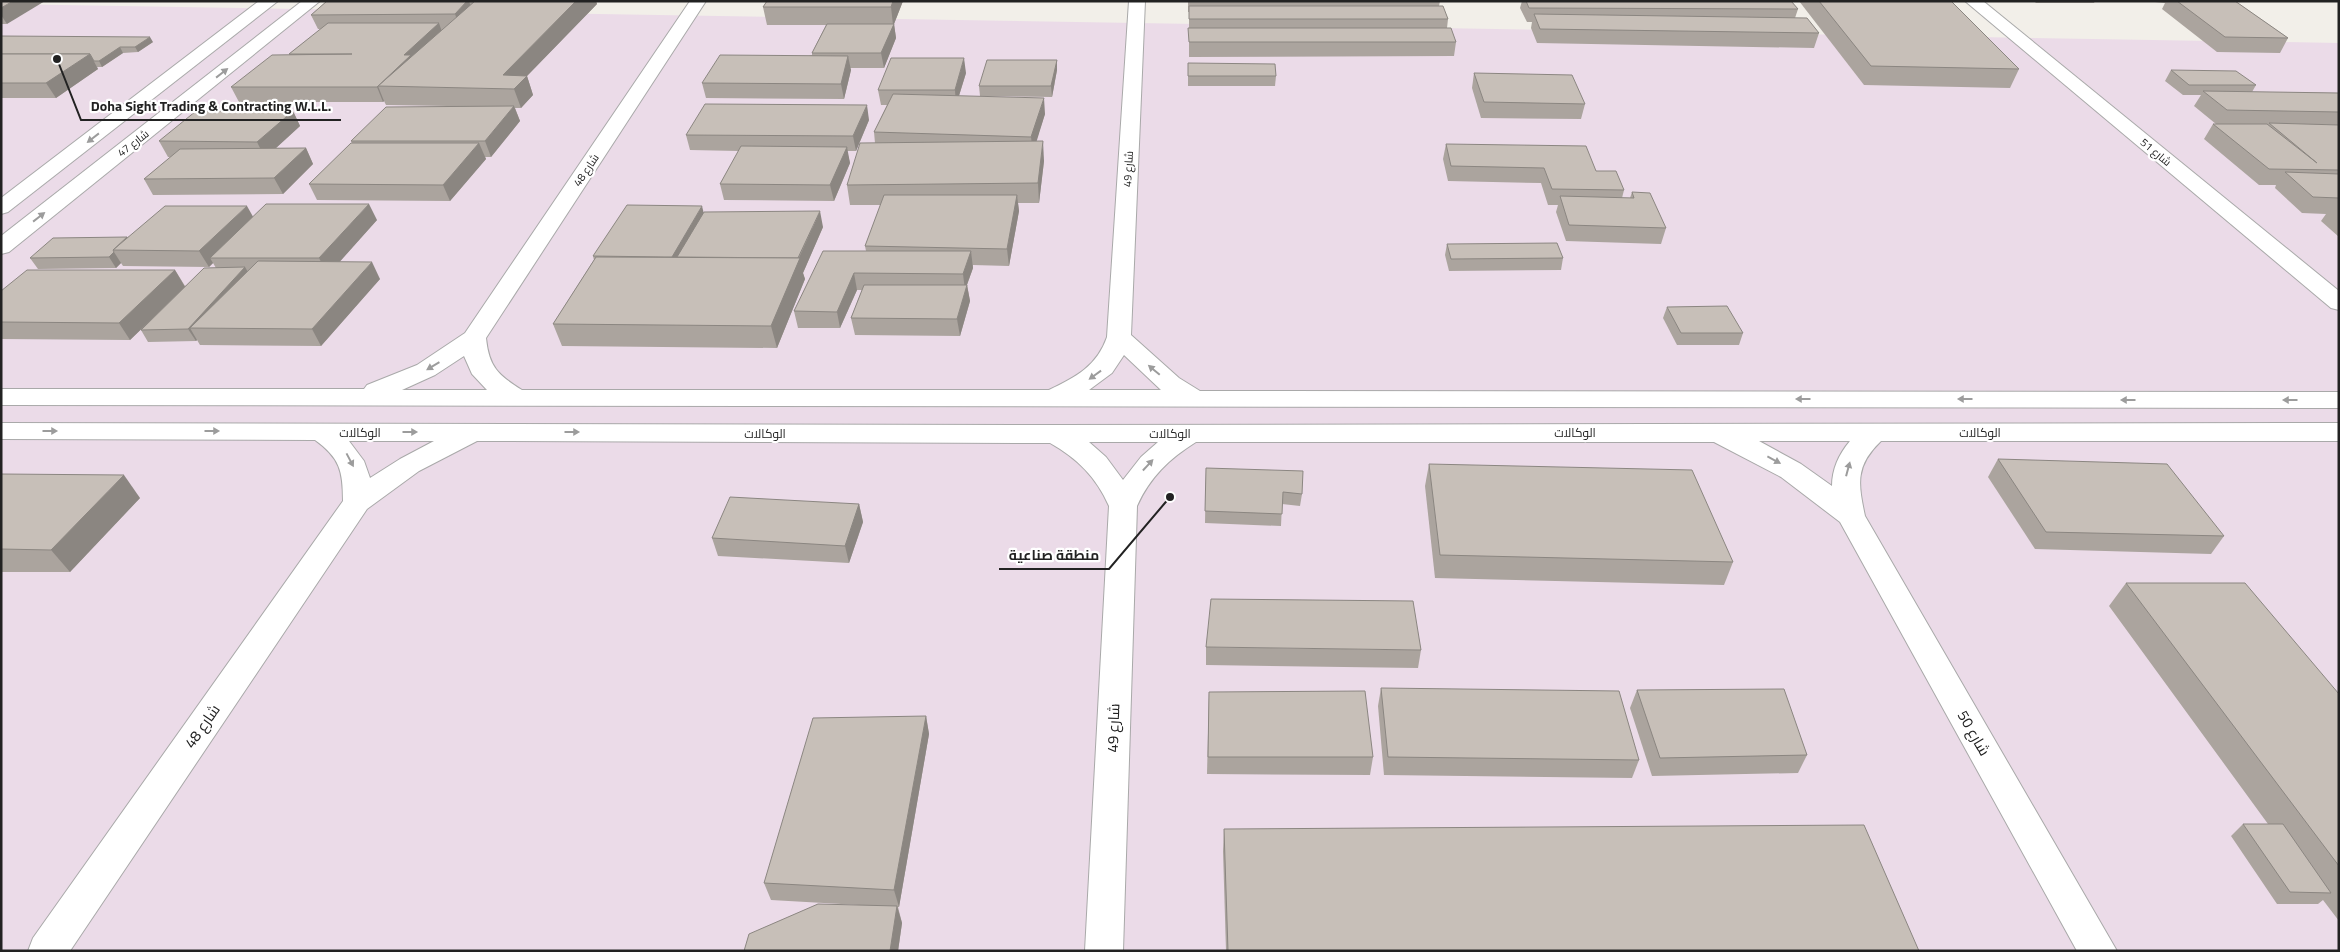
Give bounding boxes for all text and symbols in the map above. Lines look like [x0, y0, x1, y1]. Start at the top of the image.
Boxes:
one-way arrow [215, 67, 228, 78]
callout: Doha Sight Trading & Contracting W.L.L. [81, 91, 341, 120]
text: Doha Sight Trading & Contracting W.L.L. [91, 95, 331, 116]
street label: شارع 47 [114, 126, 152, 160]
one-way arrow [87, 132, 100, 143]
street label: شارع 51 [2137, 134, 2175, 170]
street label: شارع 48 [569, 151, 603, 189]
street label: شارع 49 [1119, 151, 1137, 187]
one-way arrow [33, 211, 46, 222]
one-way arrow [427, 361, 440, 370]
one-way arrow [1148, 365, 1161, 376]
one-way arrow [1089, 369, 1102, 380]
one-way arrow [1794, 395, 1810, 403]
one-way arrow [1957, 395, 1973, 403]
one-way arrow [2119, 396, 2135, 404]
one-way arrow [2282, 396, 2298, 404]
street label: الوكالات [339, 423, 381, 442]
street label: الوكالات [1554, 423, 1596, 442]
street label: الوكالات [1959, 423, 2001, 442]
street label: الوكالات [744, 424, 786, 443]
street label: الوكالات [1149, 424, 1191, 443]
one-way arrow [42, 427, 58, 435]
one-way arrow [205, 427, 221, 435]
one-way arrow [402, 428, 418, 436]
one-way arrow [565, 428, 581, 436]
one-way arrow [346, 453, 354, 468]
one-way arrow [1767, 455, 1781, 464]
one-way arrow [1142, 459, 1154, 471]
one-way arrow [1844, 461, 1852, 477]
callout: منطقة صناعية [999, 540, 1109, 569]
text: منطقة صناعية [1009, 544, 1099, 565]
street label: شارع 48 [178, 699, 226, 753]
street label: شارع 49 [1101, 703, 1125, 753]
street label: شارع 50 [1952, 706, 1996, 760]

